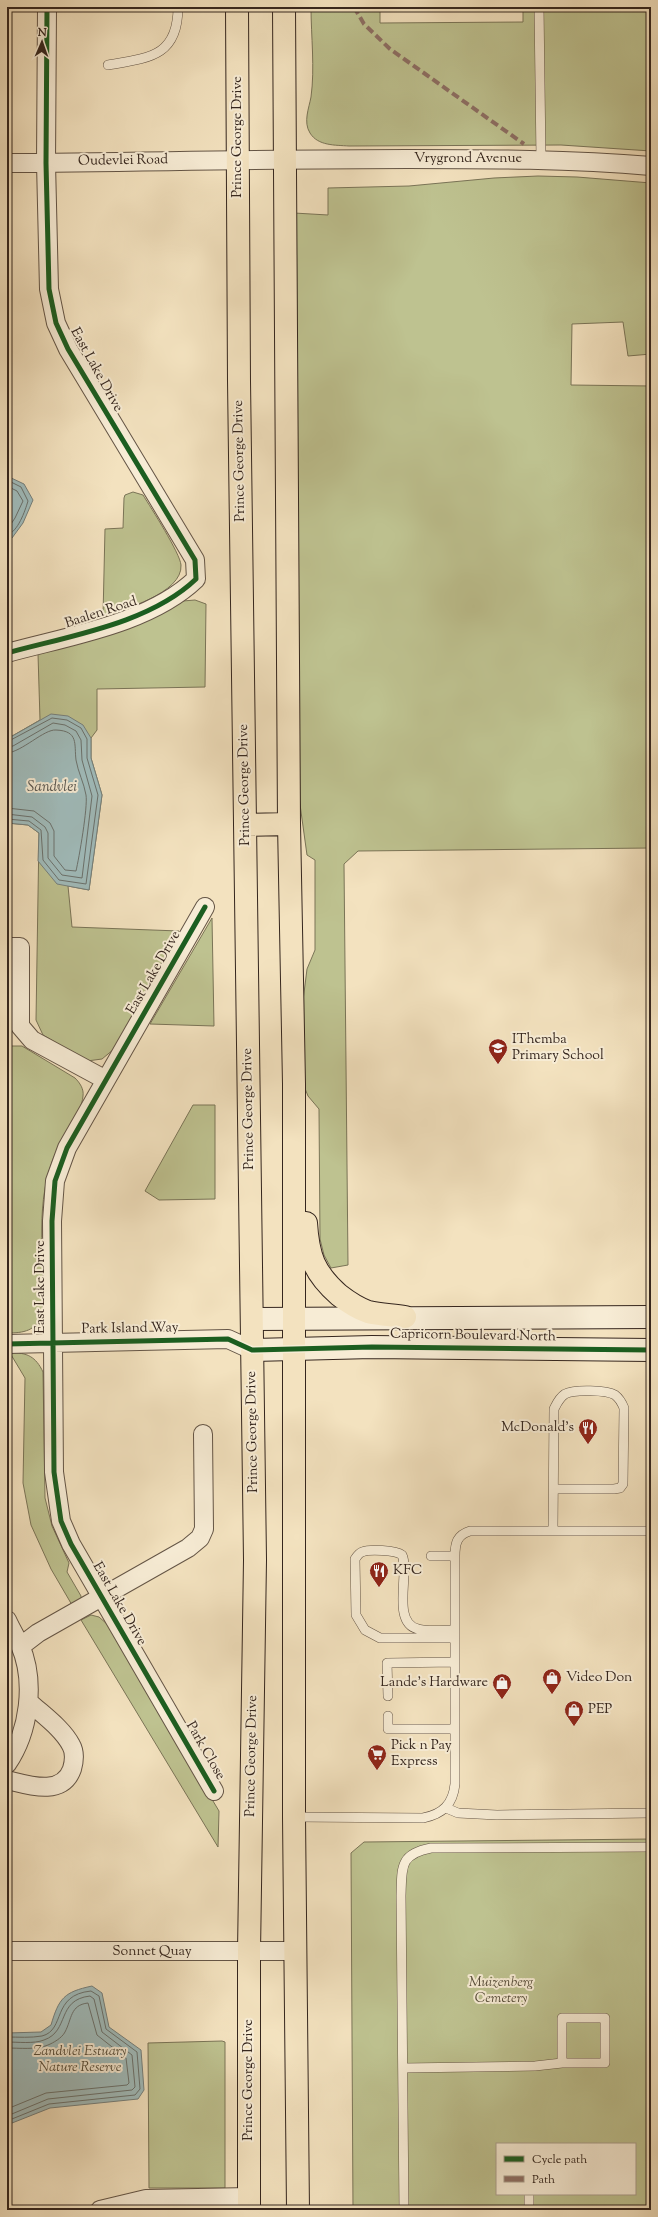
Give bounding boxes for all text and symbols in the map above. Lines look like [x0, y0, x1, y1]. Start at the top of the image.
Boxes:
north arrow [22, 22, 62, 62]
text: N [37, 25, 47, 41]
street label: Prince George Drive [228, 76, 248, 198]
street label: Vrygrond Avenue [414, 149, 522, 169]
street label: Oudevlei Road [78, 150, 168, 172]
street label: East Lake Drive [65, 324, 127, 416]
street label: Prince George Drive [229, 400, 251, 522]
street label: Baalen Road [62, 592, 140, 634]
street label: Prince George Drive [234, 724, 256, 846]
water label: Sandvlei [27, 777, 77, 798]
street label: East Lake Drive [122, 927, 186, 1019]
place label: IThemba Primary School [512, 1030, 604, 1066]
school or university icon: IThemba Primary School [487, 1037, 509, 1065]
street label: Prince George Drive [238, 1048, 260, 1170]
street label: East Lake Drive [31, 1240, 51, 1334]
street label: Park Island Way [81, 1318, 179, 1340]
street label: Capricorn Boulevard North [390, 1325, 556, 1347]
street label: Prince George Drive [242, 1371, 264, 1493]
restaurant icon: McDonald's [577, 1417, 599, 1445]
place label: McDonald's [501, 1418, 574, 1438]
street label: East Lake Drive [87, 1558, 151, 1650]
restaurant icon: KFC [368, 1560, 390, 1588]
place label: KFC [393, 1561, 422, 1581]
shop icon: Video Don [541, 1667, 563, 1695]
place label: Video Don [566, 1668, 632, 1688]
shop icon: Lande's Hardware [491, 1672, 513, 1700]
place label: Lande's Hardware [380, 1673, 488, 1693]
street label: Prince George Drive [241, 1695, 263, 1817]
shop icon: PEP [563, 1699, 585, 1727]
place label: PEP [588, 1700, 612, 1720]
street label: Park Close [180, 1718, 230, 1784]
place label: Pick n Pay Express [391, 1736, 452, 1772]
supermarket icon: Pick n Pay Express [366, 1743, 388, 1771]
street label: Sonnet Quay [112, 1942, 192, 1962]
park label: Muizenberg Cemetery [469, 1973, 533, 2009]
street label: Prince George Drive [239, 2019, 259, 2141]
park label: Zandvlei Estuary Nature Reserve [34, 2042, 127, 2078]
legend [496, 2143, 636, 2195]
text: Cycle path [532, 2151, 587, 2169]
text: Path [532, 2171, 555, 2189]

